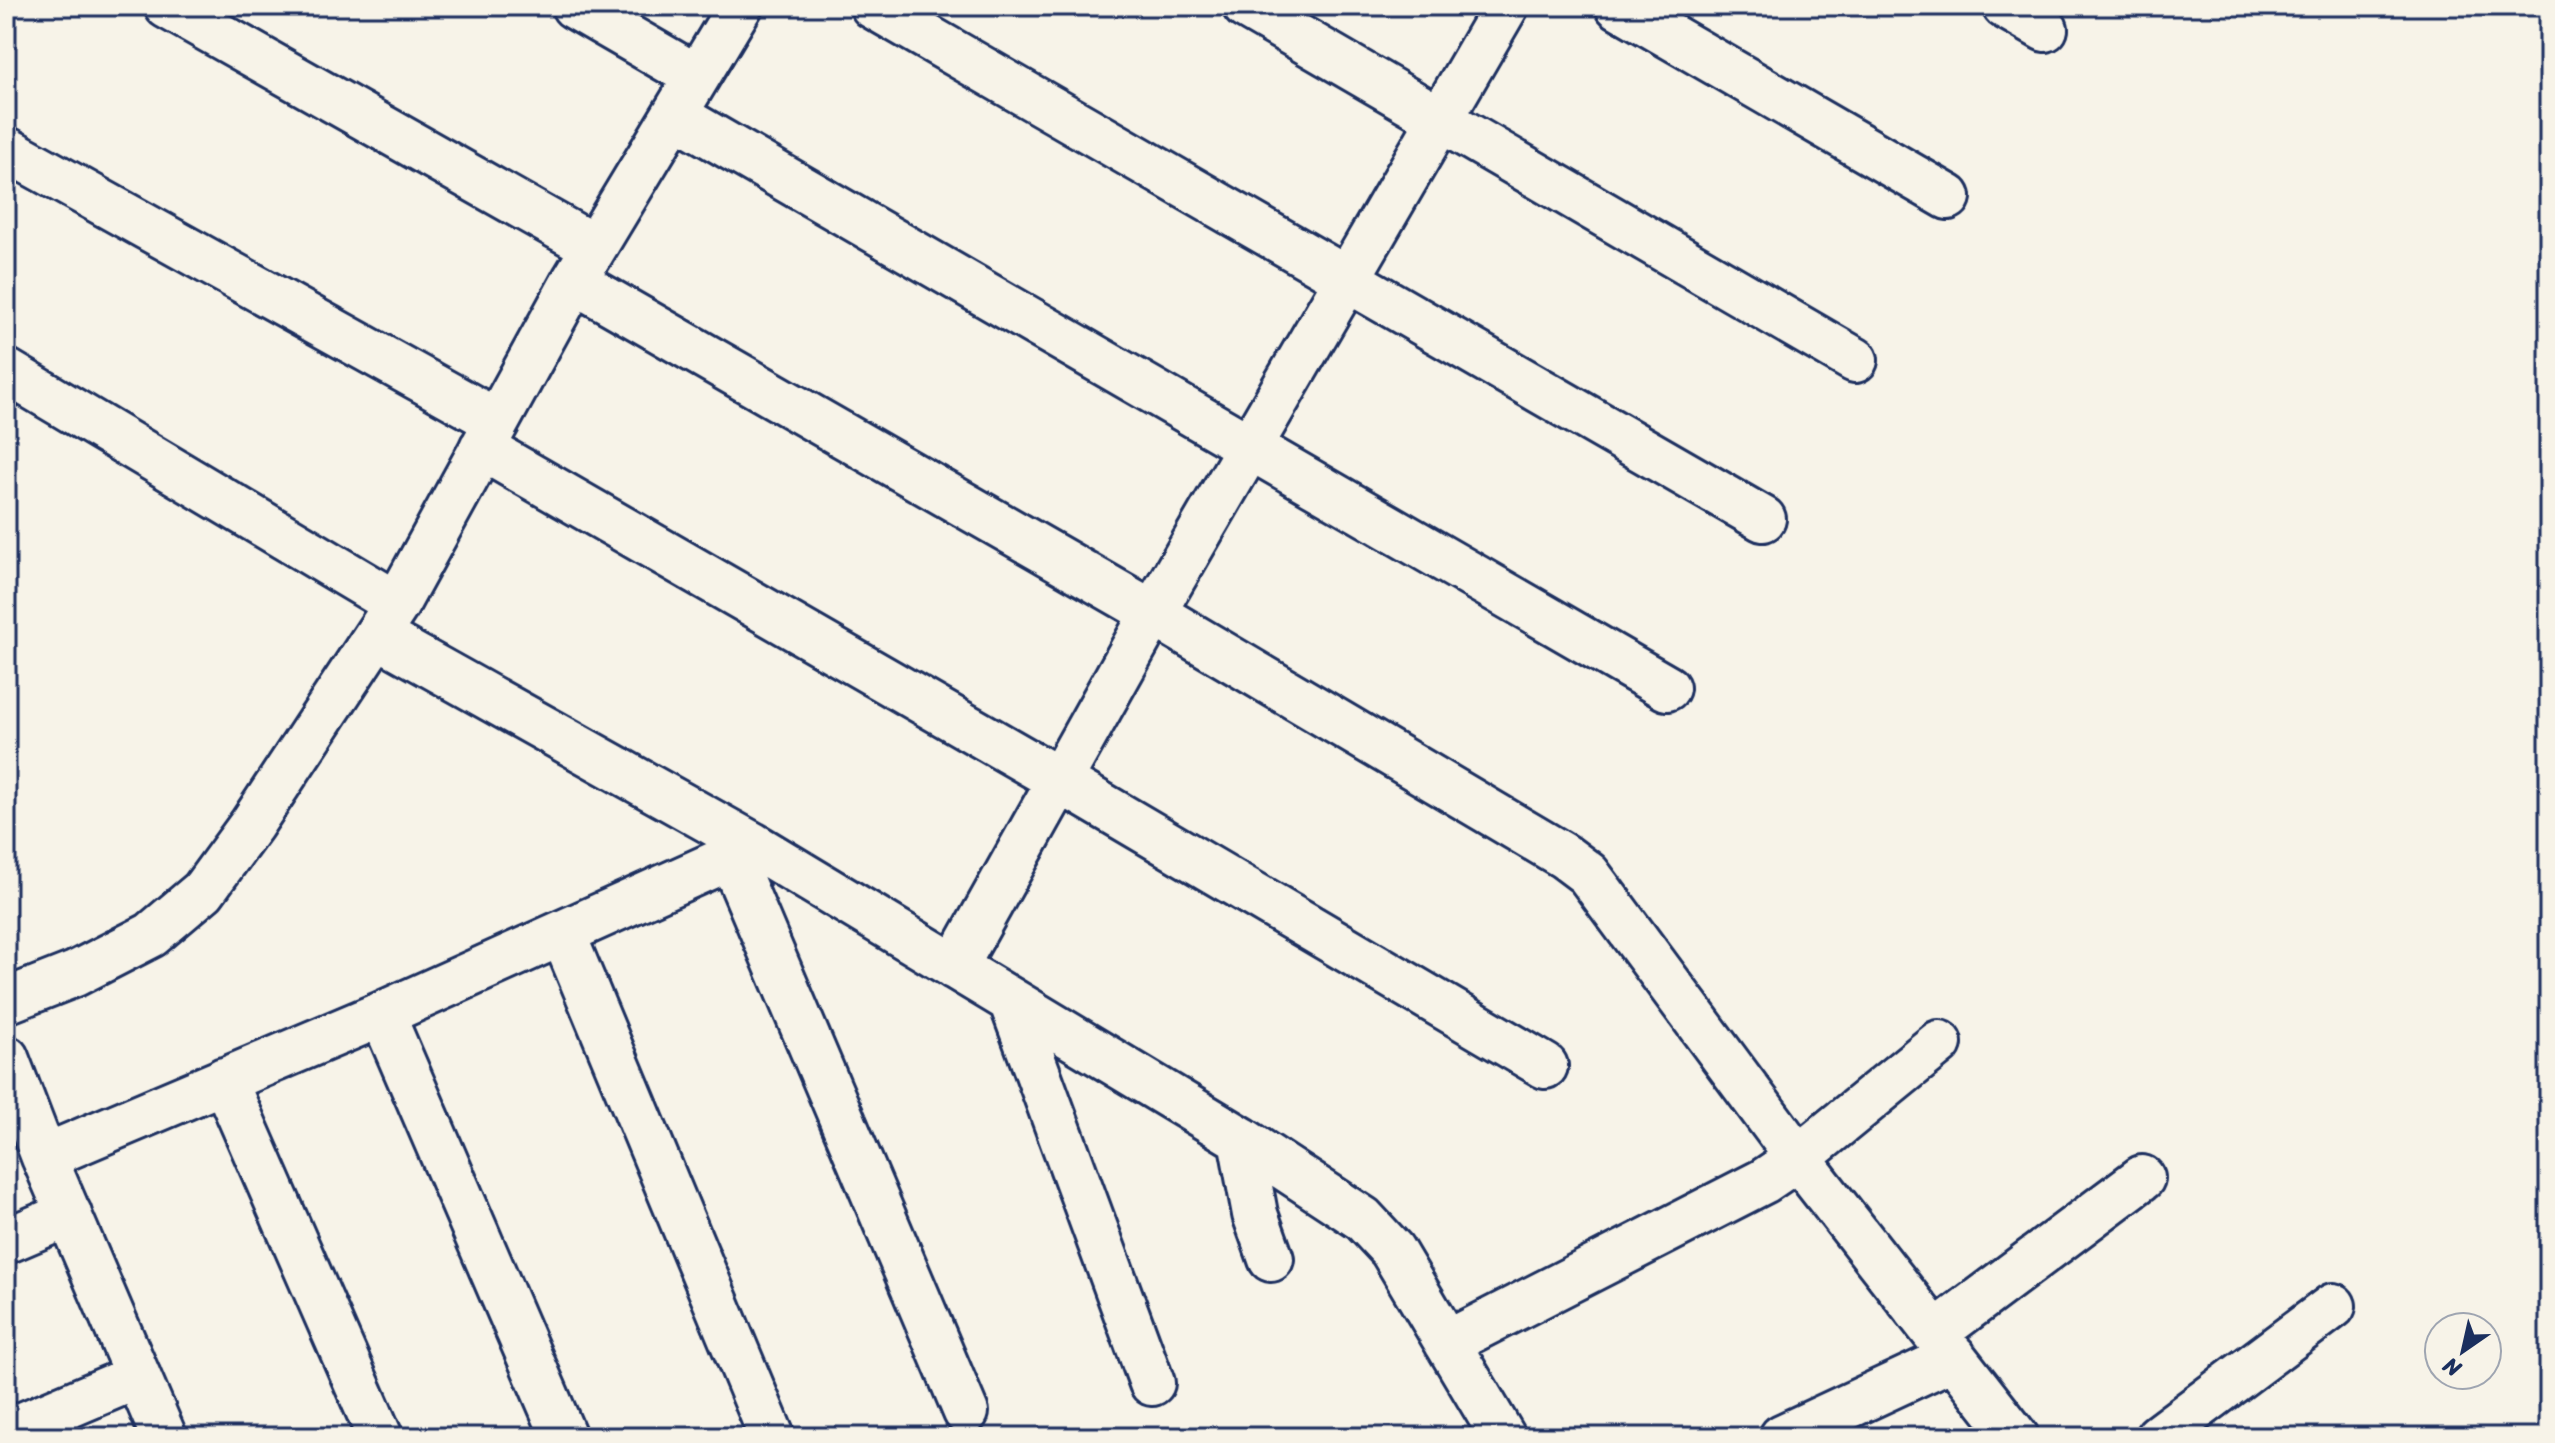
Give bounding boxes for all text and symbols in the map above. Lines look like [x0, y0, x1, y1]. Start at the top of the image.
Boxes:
north arrow [2423, 1311, 2503, 1391]
text: N [2434, 1346, 2470, 1388]

